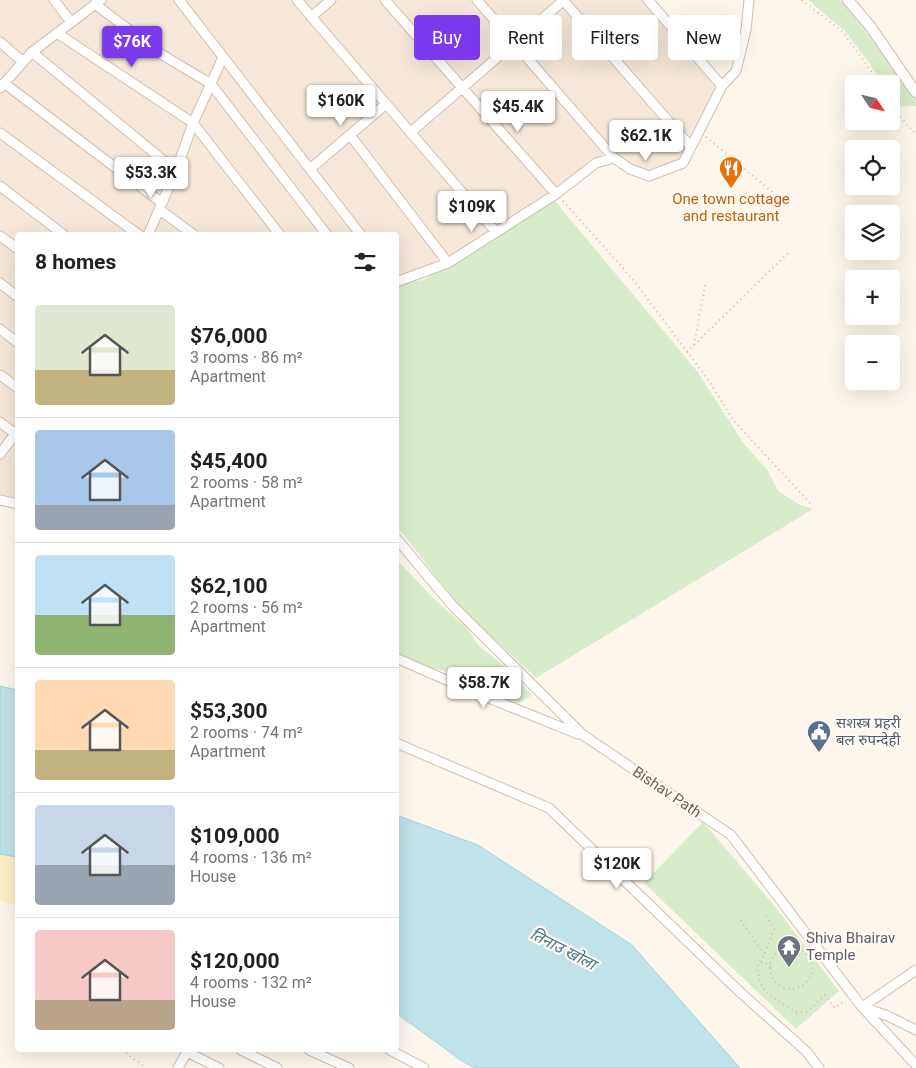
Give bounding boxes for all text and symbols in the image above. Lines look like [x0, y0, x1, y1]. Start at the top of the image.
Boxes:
chip: Buy [414, 15, 480, 60]
chip: Rent [490, 15, 562, 60]
chip: Filters [572, 15, 658, 60]
chip: New [668, 15, 740, 60]
pin: $76K [102, 26, 162, 68]
text: $76K [113, 32, 151, 51]
north arrow [845, 75, 900, 130]
map controls [845, 75, 900, 390]
pin: $160K [306, 84, 376, 127]
pin: $45.4K [477, 90, 559, 133]
text: $160K [318, 91, 364, 110]
text: $45.4K [492, 97, 544, 116]
pin: $62.1K [605, 120, 687, 162]
text: $62.1K [620, 126, 672, 145]
button: locate [845, 140, 900, 195]
restaurant icon: One town cottage and restaurant [718, 155, 744, 189]
pin: $53.3K [110, 156, 192, 199]
text: $53.3K [125, 163, 177, 182]
pin: $109K [437, 190, 507, 233]
place label: One town cottage and restaurant [672, 190, 790, 225]
text: $109K [449, 197, 495, 216]
button: layers [845, 205, 900, 260]
icon: filters [351, 248, 379, 276]
text: 8 homes [35, 250, 116, 274]
button: + [845, 270, 900, 325]
text: $76,000 [190, 324, 267, 348]
icon: home [75, 325, 135, 385]
button: − [845, 335, 900, 390]
text: 3 rooms · 86 m² [190, 348, 303, 367]
text: Apartment [190, 367, 266, 386]
text: $45,400 [190, 449, 267, 473]
icon: home [75, 450, 135, 510]
text: 2 rooms · 58 m² [190, 473, 303, 492]
text: Apartment [190, 492, 266, 511]
text: $62,100 [190, 574, 267, 598]
icon: home [75, 575, 135, 635]
text: 2 rooms · 56 m² [190, 598, 303, 617]
text: Apartment [190, 617, 266, 636]
pin: $58.7K [443, 666, 525, 709]
text: $58.7K [458, 673, 510, 692]
text: $53,300 [190, 699, 267, 723]
icon: home [75, 700, 135, 760]
place label: सशस्त्र प्रहरी बल रुपन्देही [836, 714, 902, 749]
public building icon: सशस्त्र प्रहरी बल रुपन्देही [806, 719, 832, 753]
text: 2 rooms · 74 m² [190, 723, 303, 742]
text: Apartment [190, 742, 266, 761]
street label: Bishav Path [629, 763, 705, 821]
text: $109,000 [190, 824, 280, 848]
icon: home [75, 825, 135, 885]
text: 4 rooms · 136 m² [190, 848, 312, 867]
pin: $120K [582, 848, 652, 890]
text: $120K [594, 854, 640, 873]
text: House [190, 867, 236, 886]
water label: तिनाउ खोला [527, 924, 602, 975]
place label: Shiva Bhairav Temple [806, 929, 895, 964]
temple icon: Shiva Bhairav Temple [776, 934, 802, 968]
text: $120,000 [190, 949, 280, 973]
icon: home [75, 950, 135, 1010]
text: 4 rooms · 132 m² [190, 973, 312, 992]
text: House [190, 992, 236, 1011]

